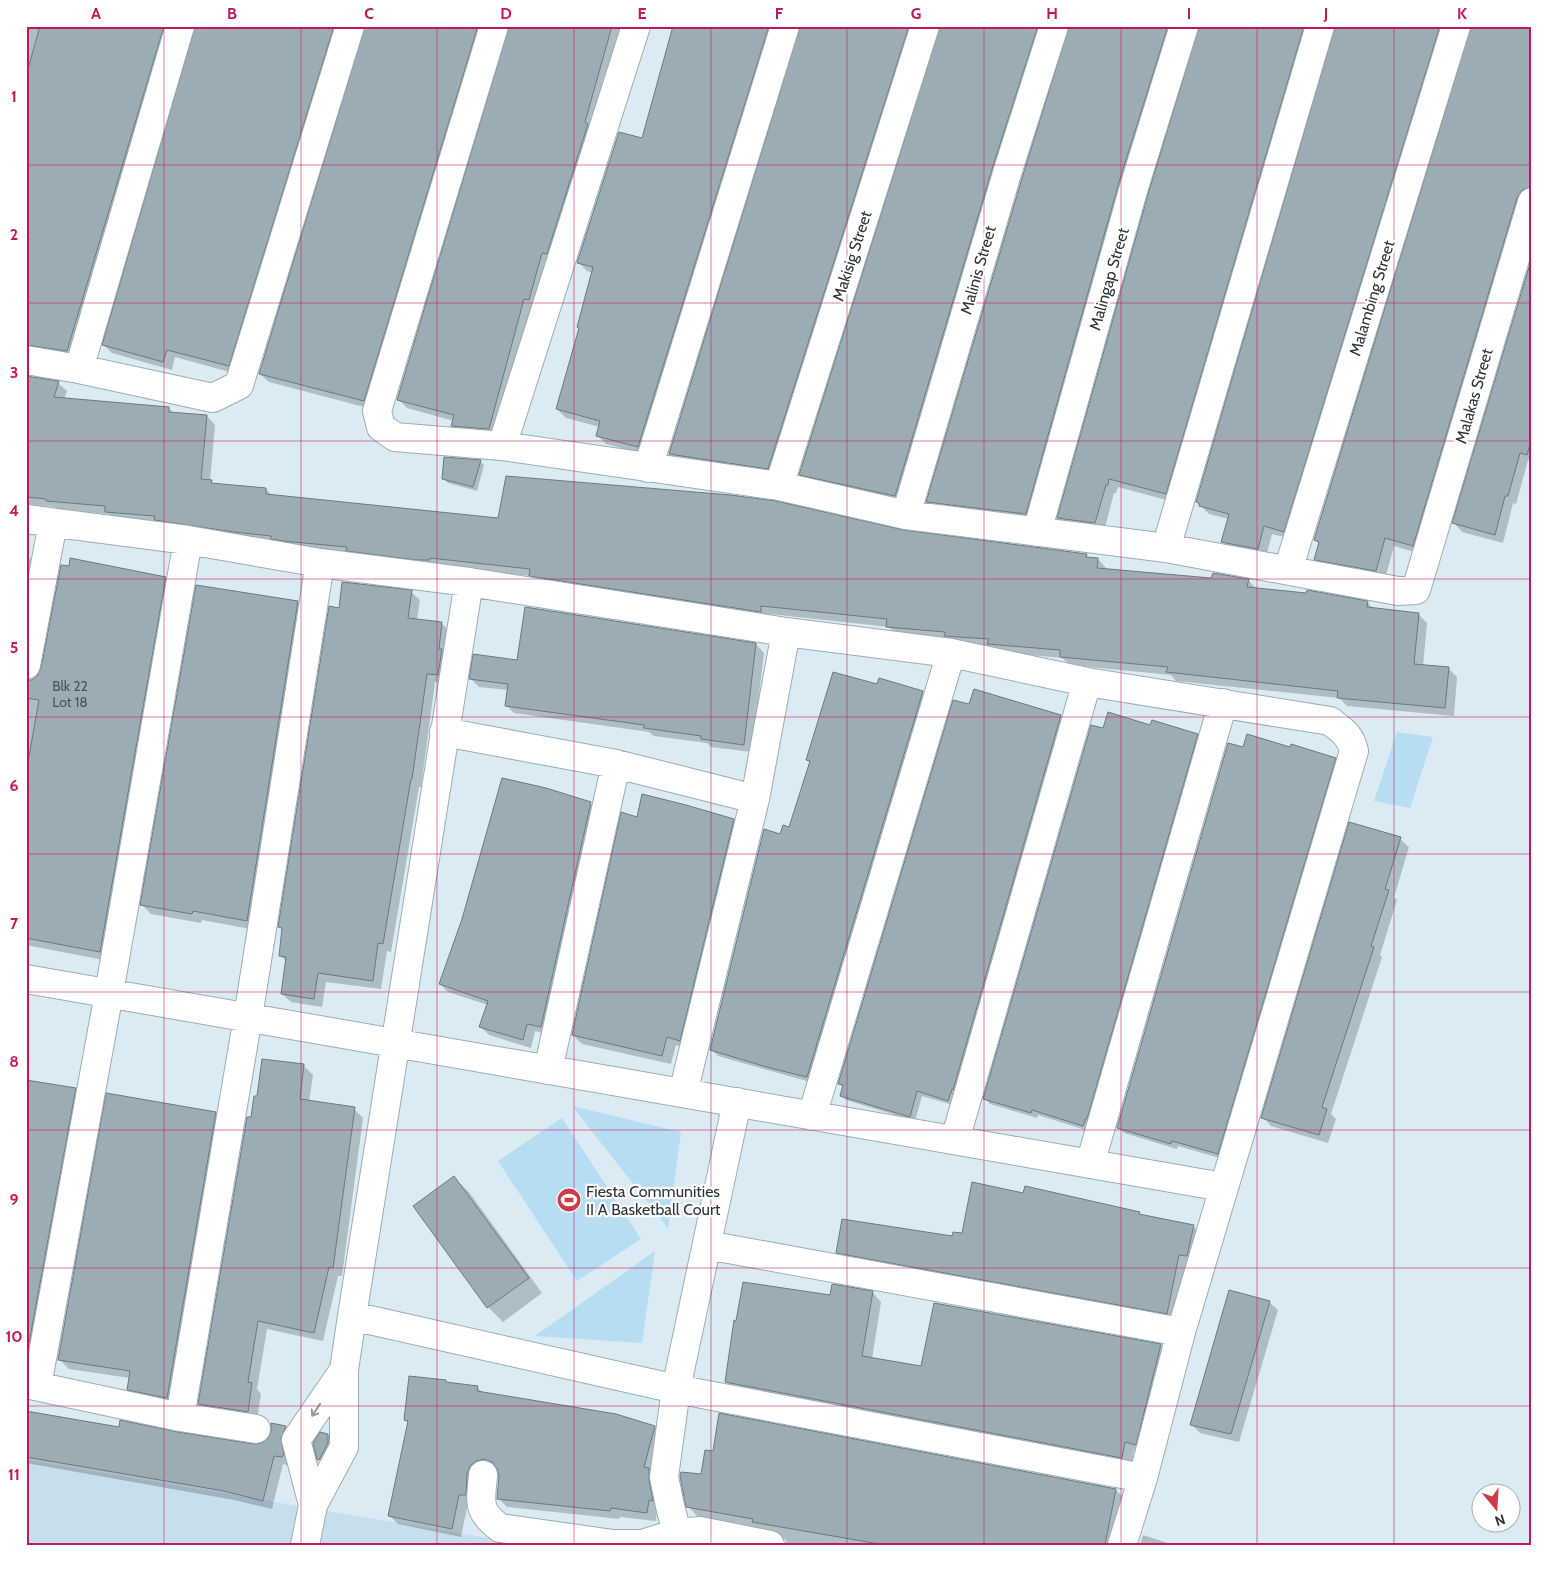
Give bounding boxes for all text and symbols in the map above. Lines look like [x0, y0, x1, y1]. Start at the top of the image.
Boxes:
text: A [91, 4, 101, 23]
text: B [227, 4, 237, 23]
text: C [364, 4, 374, 23]
text: D [500, 4, 512, 23]
text: E [637, 4, 647, 23]
text: F [775, 4, 784, 23]
text: G [911, 4, 921, 23]
text: H [1046, 4, 1058, 23]
text: I [1187, 4, 1191, 23]
text: J [1323, 4, 1328, 23]
text: K [1457, 4, 1467, 23]
text: 1 [11, 87, 17, 106]
street label: Makisig Street [828, 208, 876, 304]
street label: Malinis Street [956, 223, 1000, 317]
text: 2 [10, 225, 18, 244]
street label: Malingap Street [1085, 225, 1133, 333]
street label: Malambing Street [1345, 237, 1399, 358]
street label: Malakas Street [1451, 346, 1497, 446]
text: 3 [10, 363, 18, 382]
text: 4 [9, 501, 19, 520]
text: 5 [10, 638, 18, 657]
house number: Blk 22 Lot 18 [52, 677, 88, 711]
text: 6 [10, 776, 19, 795]
text: 7 [10, 914, 19, 933]
text: 8 [9, 1052, 19, 1071]
place label: Fiesta Communities II A Basketball Court [586, 1182, 721, 1219]
sports icon: Fiesta Communities II A Basketball Court [556, 1187, 582, 1213]
text: 9 [10, 1190, 19, 1209]
text: 10 [5, 1327, 23, 1346]
one-way arrow [311, 1403, 321, 1417]
text: 11 [8, 1465, 20, 1484]
north arrow [1470, 1484, 1520, 1534]
text: N [1493, 1510, 1508, 1530]

